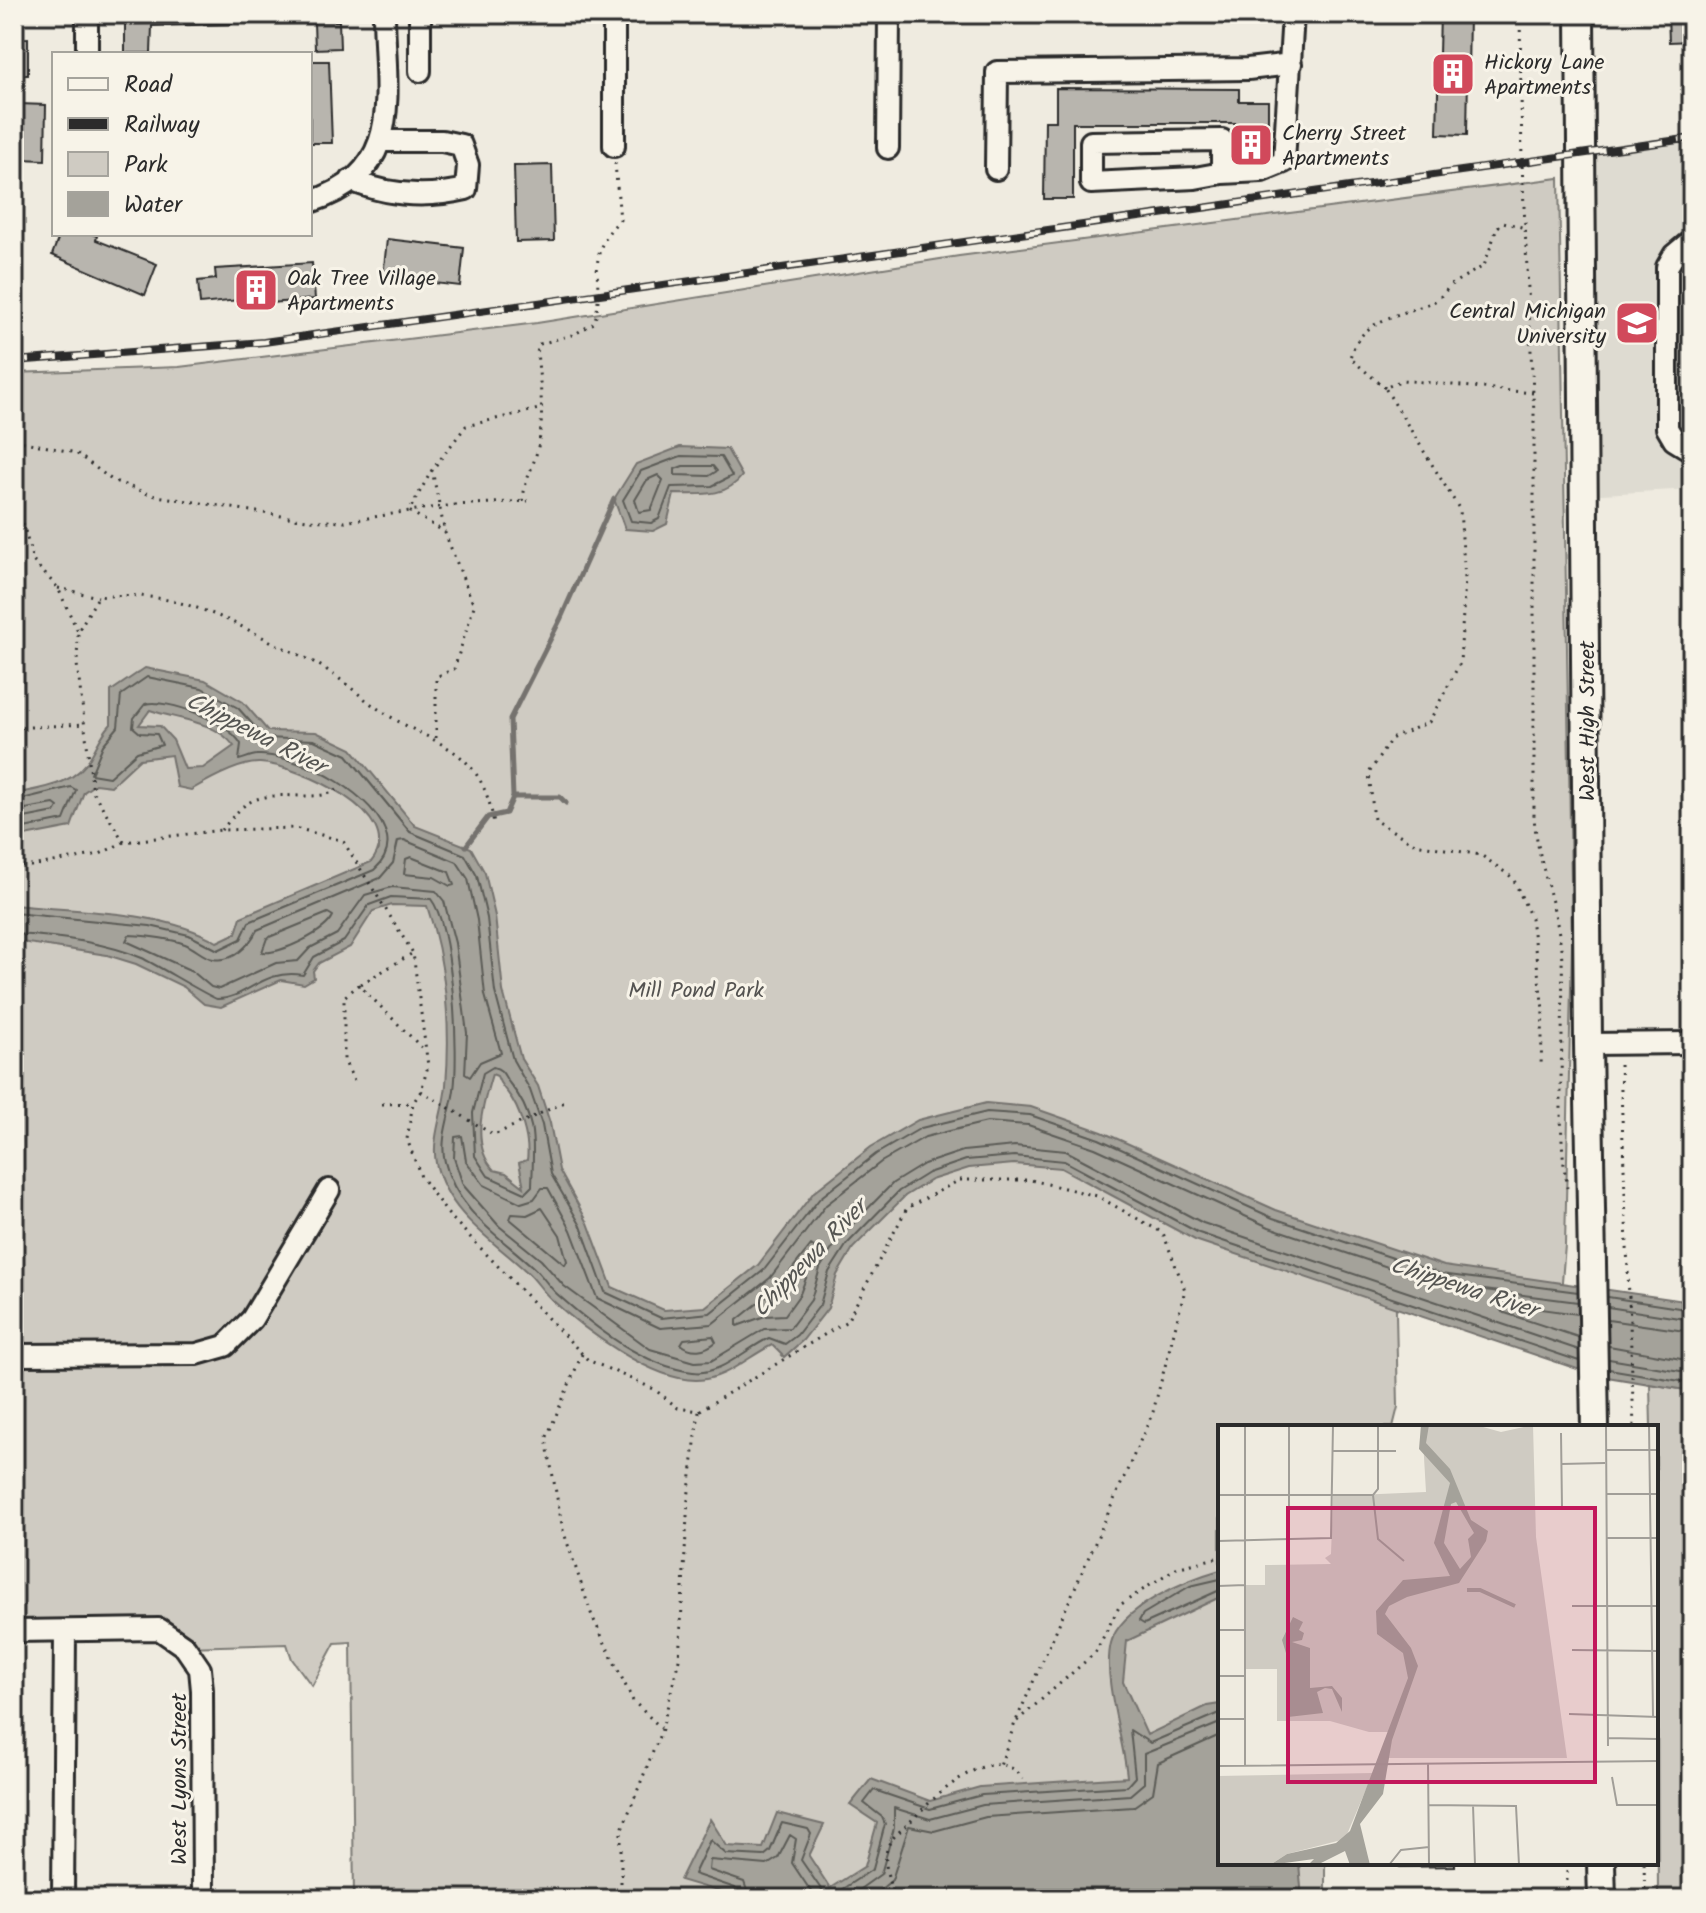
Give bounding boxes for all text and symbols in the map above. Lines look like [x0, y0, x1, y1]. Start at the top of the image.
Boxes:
place label: Hickory Lane Apartments [1484, 46, 1605, 106]
building icon: Hickory Lane Apartments [1429, 50, 1477, 98]
legend [52, 52, 312, 236]
text: Road [124, 66, 173, 105]
text: Railway [124, 106, 200, 145]
place label: Cherry Street Apartments [1282, 117, 1407, 177]
building icon: Cherry Street Apartments [1227, 121, 1275, 169]
text: Park [124, 146, 168, 185]
text: Water [124, 186, 184, 225]
place label: Oak Tree Village Apartments [287, 262, 436, 322]
building icon: Oak Tree Village Apartments [232, 266, 280, 314]
place label: Central Michigan University [1449, 295, 1607, 355]
school or university icon: Central Michigan University [1613, 299, 1661, 347]
street label: West High Street [1571, 640, 1606, 801]
water label: Chippewa River [179, 682, 337, 789]
park label: Mill Pond Park [628, 974, 764, 1009]
water label: Chippewa River [743, 1187, 881, 1327]
water label: Chippewa River [1385, 1246, 1547, 1332]
inset map [1218, 1425, 1658, 1865]
street label: West Lyons Street [163, 1693, 198, 1865]

